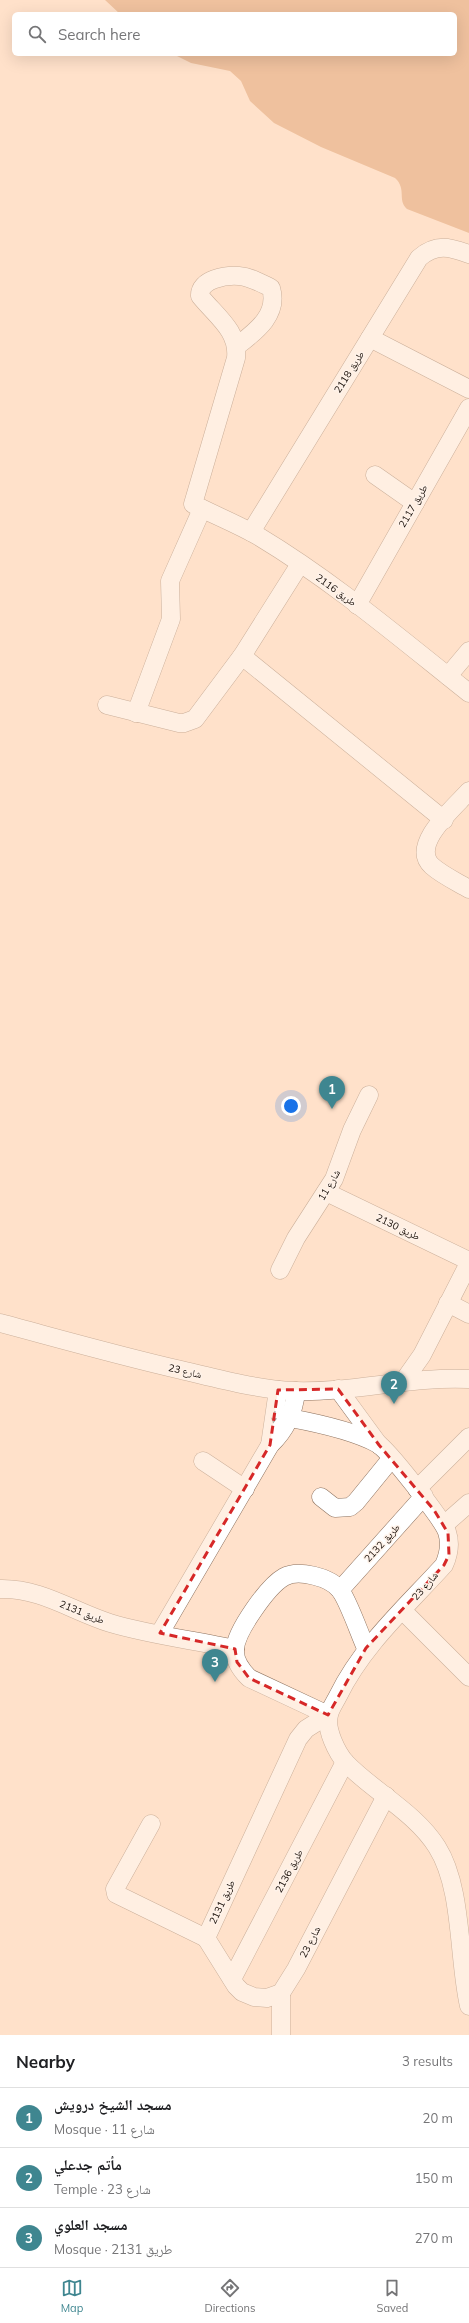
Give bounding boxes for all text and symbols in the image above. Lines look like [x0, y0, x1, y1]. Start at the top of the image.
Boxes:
search box [12, 12, 457, 56]
icon: search [26, 23, 48, 45]
text: Search here [58, 25, 140, 44]
street label: طريق 2118 [331, 348, 367, 395]
street label: طريق 2117 [396, 482, 431, 530]
street label: طريق 2116 [313, 571, 359, 609]
pin: 1 [319, 1076, 345, 1109]
your location [281, 1096, 301, 1116]
street label: شارع 11 [315, 1167, 343, 1203]
street label: طريق 2130 [374, 1211, 422, 1243]
street label: شارع 23 [167, 1361, 203, 1381]
pin: 2 [381, 1371, 407, 1404]
one-way arrow [271, 1411, 277, 1423]
street label: طريق 2132 [361, 1521, 403, 1565]
street label: شارع 23 [409, 1569, 441, 1603]
street label: طريق 2131 [58, 1597, 107, 1627]
pin: 3 [202, 1649, 228, 1682]
street label: طريق 2136 [272, 1847, 306, 1895]
street label: طريق 2131 [206, 1878, 238, 1926]
street label: شارع 23 [297, 1924, 324, 1960]
text: Nearby [16, 2051, 75, 2072]
text: 3 results [402, 2053, 453, 2069]
text: مسجد الشيخ درويش [54, 2095, 172, 2114]
text: 1 [25, 2110, 33, 2126]
text: 20 m [423, 2110, 453, 2126]
text: Mosque · شارع 11 [54, 2121, 155, 2137]
text: مأتم جدعلي [54, 2155, 122, 2174]
text: 2 [25, 2170, 33, 2186]
text: 150 m [415, 2170, 453, 2186]
text: Temple · شارع 23 [54, 2181, 151, 2197]
text: مسجد العلوي [54, 2215, 128, 2234]
text: 3 [25, 2230, 33, 2246]
text: 270 m [415, 2230, 453, 2246]
text: Mosque · طريق 2131 [54, 2241, 172, 2257]
tab: Map [61, 2277, 83, 2315]
tab: Directions [205, 2277, 255, 2315]
tab: Saved [377, 2277, 408, 2315]

